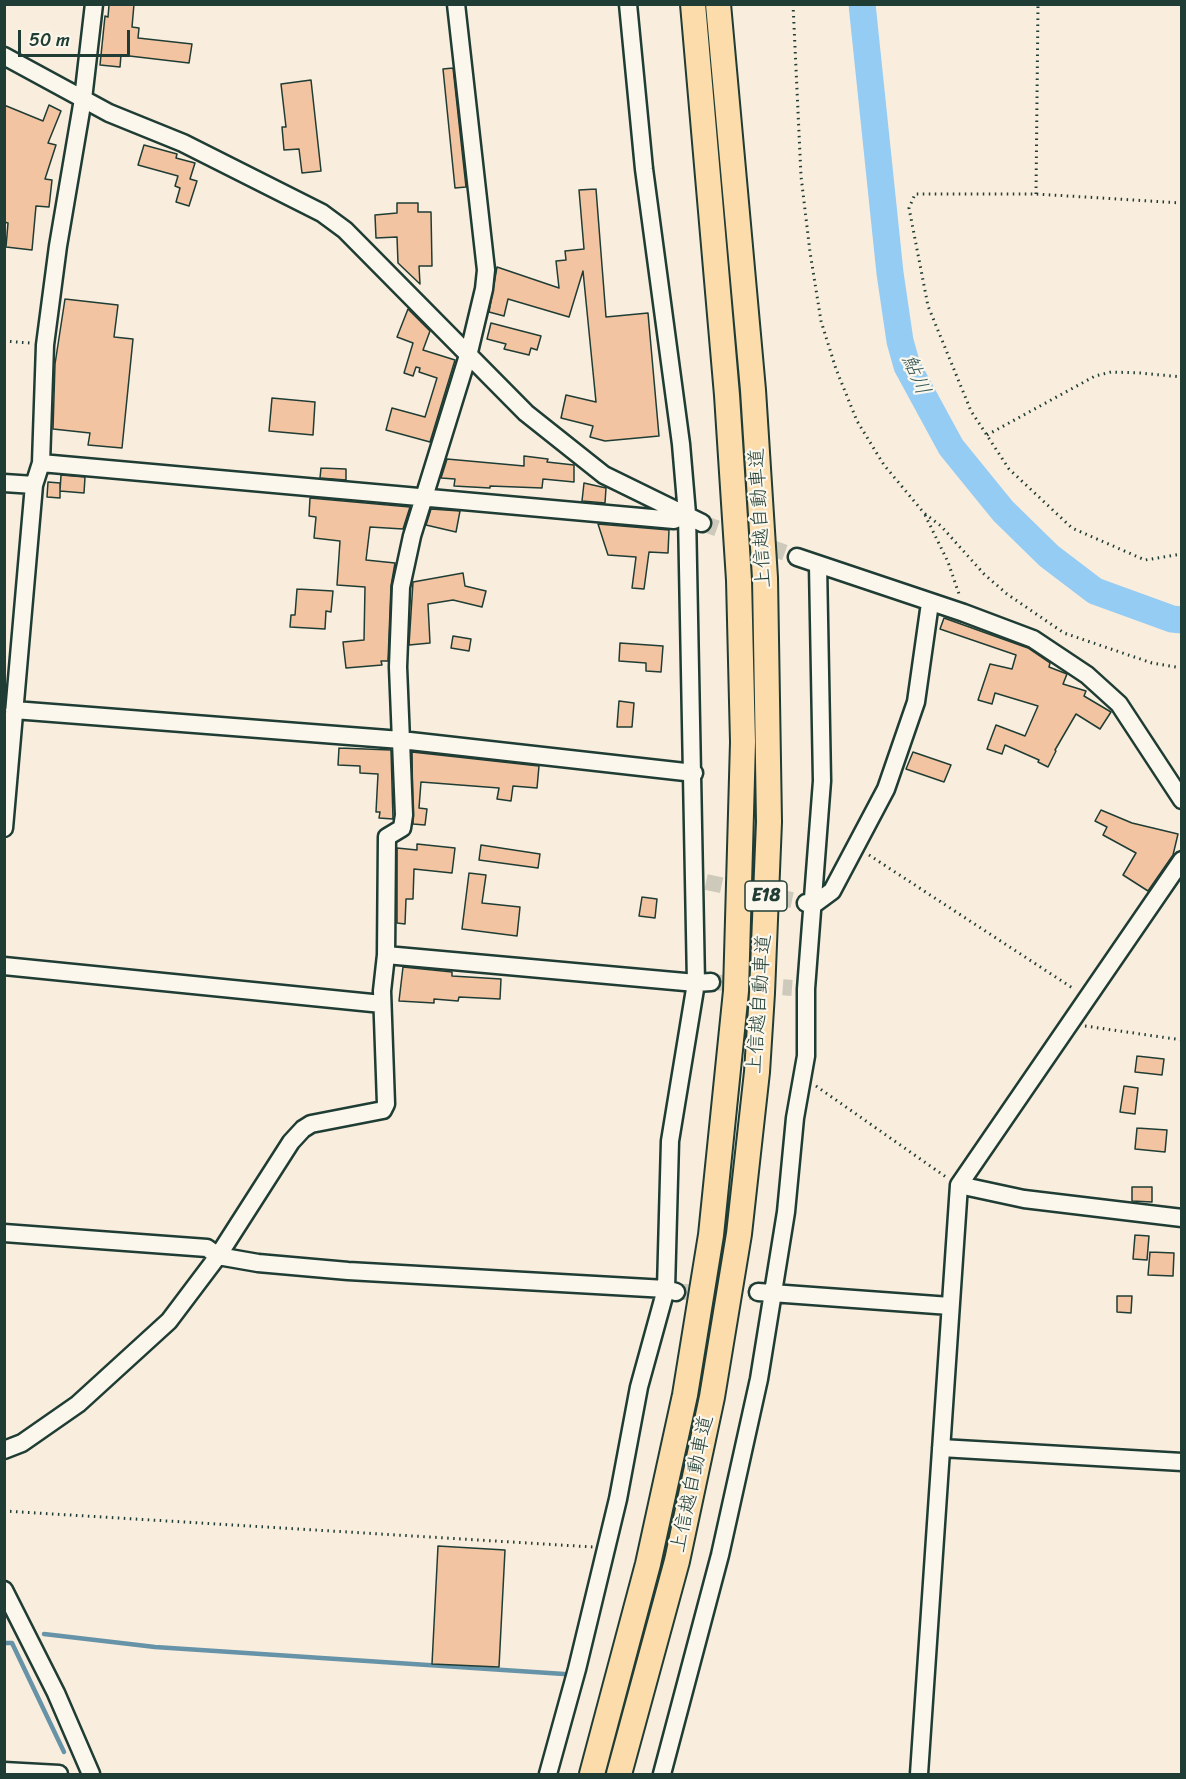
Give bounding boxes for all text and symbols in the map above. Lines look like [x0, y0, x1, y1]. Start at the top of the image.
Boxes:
scale bar [21, 18, 134, 56]
text: 50 m [29, 24, 70, 56]
water label: 鮎川 [895, 351, 935, 399]
street label: 上信越自動車道 [745, 447, 777, 589]
road number: E18 [745, 881, 787, 911]
street label: 上信越自動車道 [743, 933, 777, 1075]
street label: 上信越自動車道 [667, 1413, 719, 1555]

